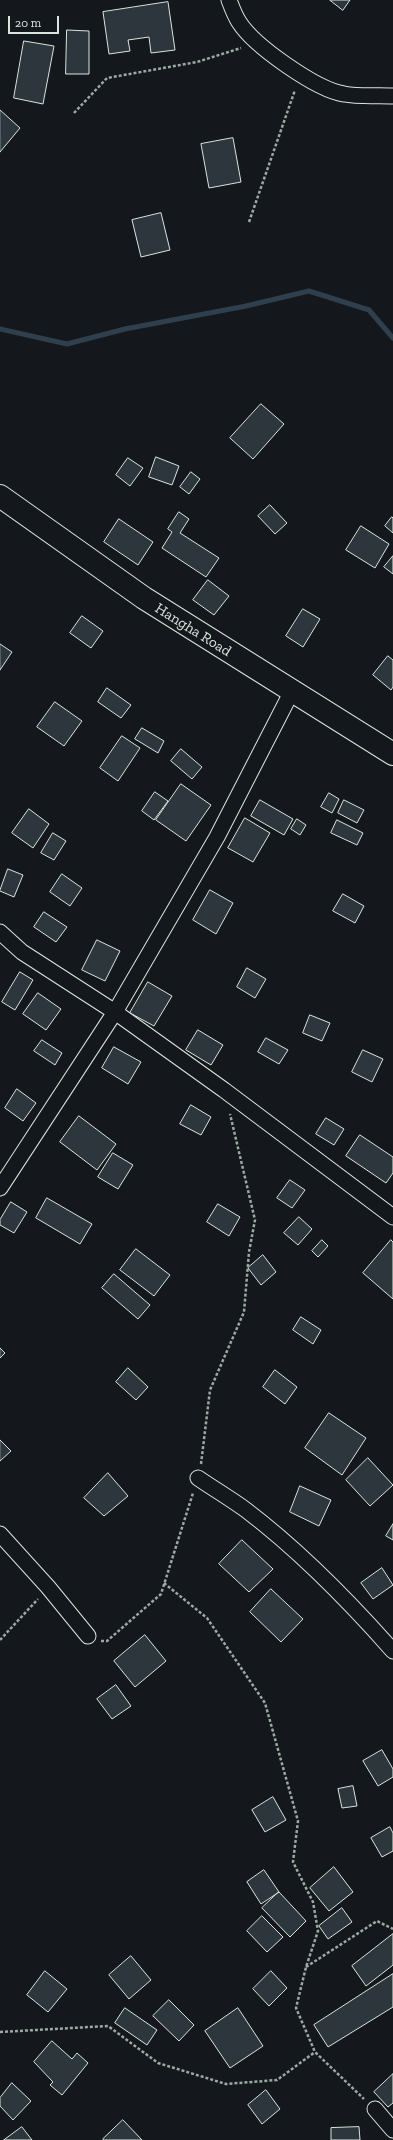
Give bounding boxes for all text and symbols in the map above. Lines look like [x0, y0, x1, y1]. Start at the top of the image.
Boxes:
scale bar [10, 8, 61, 34]
text: 20 m [15, 16, 41, 30]
street label: Hangha Road [152, 599, 234, 661]

